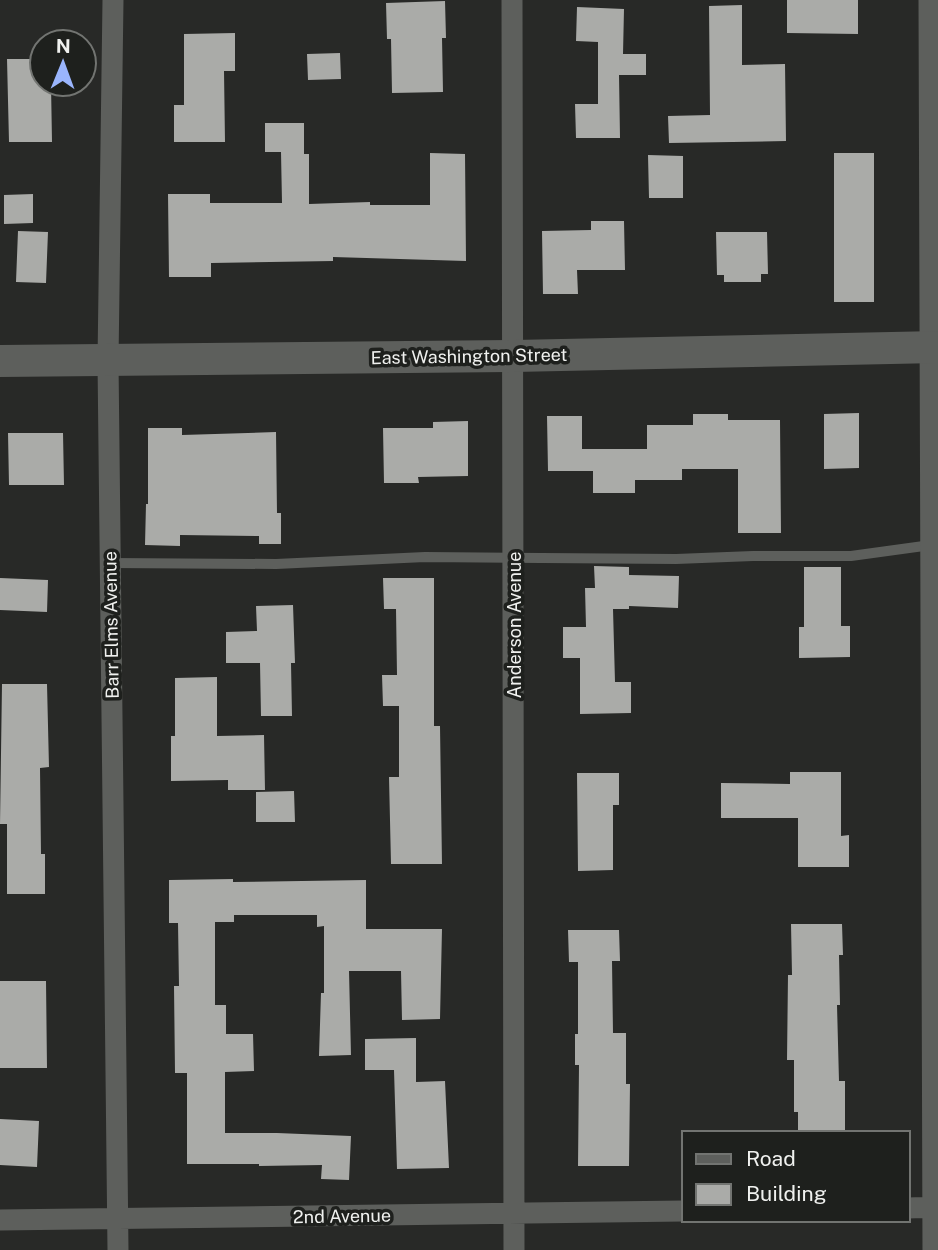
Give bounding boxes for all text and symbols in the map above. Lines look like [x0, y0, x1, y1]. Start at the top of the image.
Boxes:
north arrow [28, 28, 98, 98]
text: N [56, 35, 71, 57]
street label: East Washington Street [370, 344, 568, 368]
street label: Barr Elms Avenue [99, 551, 123, 699]
street label: Anderson Avenue [504, 552, 525, 698]
legend [682, 1131, 910, 1222]
text: Road [746, 1146, 796, 1171]
text: Building [746, 1181, 827, 1206]
street label: 2nd Avenue [293, 1205, 391, 1227]

